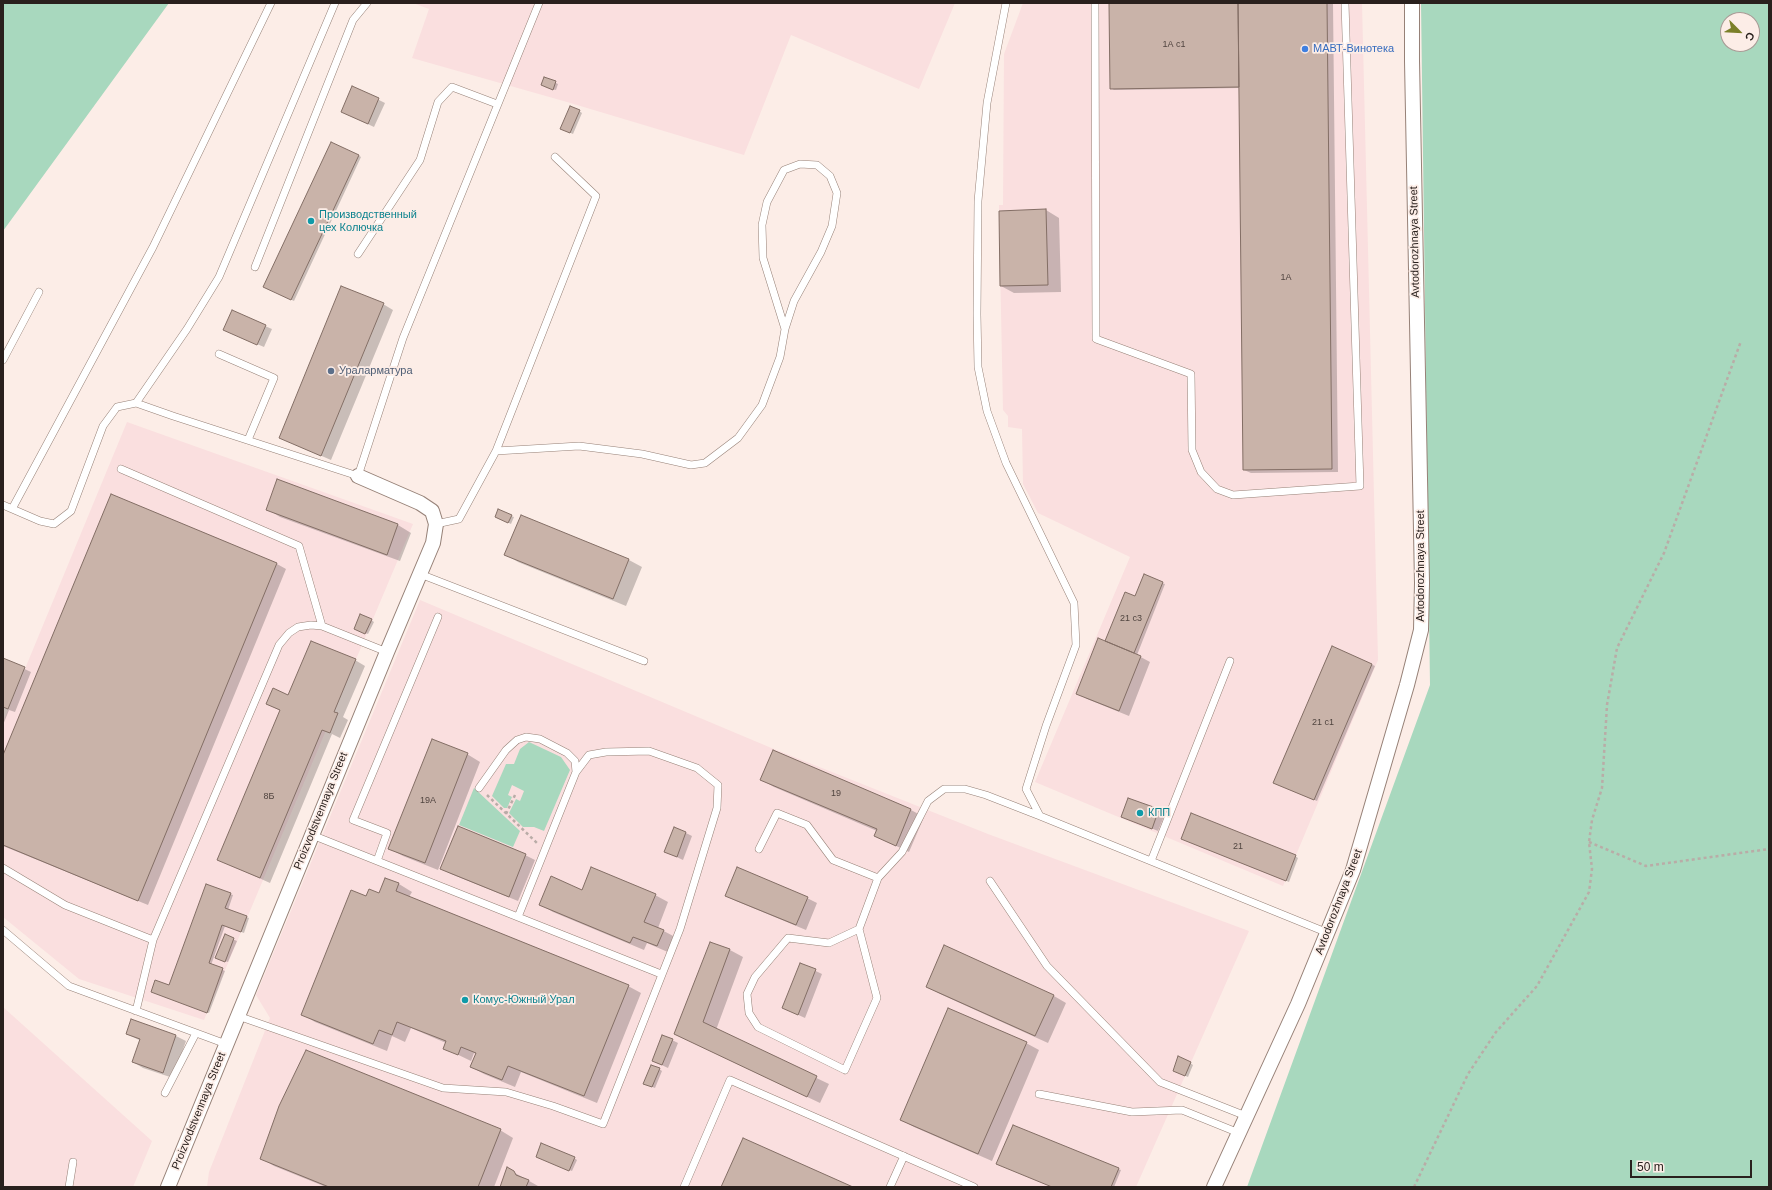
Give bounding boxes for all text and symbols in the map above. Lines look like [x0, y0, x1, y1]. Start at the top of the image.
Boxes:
north arrow [1720, 12, 1760, 52]
text: С [1743, 30, 1757, 43]
house number: 1А с1 [1162, 40, 1186, 50]
place label: МАВТ-Винотека [1313, 42, 1394, 56]
marker: МАВТ-Винотека [1300, 44, 1310, 54]
street label: Avtodorozhnaya Street [1407, 186, 1423, 298]
place label: Производственный цех Колючка [319, 208, 417, 234]
marker: Производственный цех Колючка [306, 216, 316, 226]
house number: 1А [1280, 273, 1292, 283]
place label: Ураларматура [339, 364, 413, 378]
marker: Ураларматура [326, 366, 336, 376]
street label: Avtodorozhnaya Street [1414, 510, 1428, 622]
house number: 21 с3 [1120, 614, 1142, 624]
house number: 21 с1 [1312, 718, 1334, 728]
street label: Proizvodstvennaya Street [291, 750, 351, 872]
house number: 19 [831, 789, 841, 799]
house number: 8Б [264, 792, 274, 802]
house number: 19А [420, 796, 436, 806]
place label: КПП [1148, 806, 1170, 820]
marker: КПП [1135, 808, 1145, 818]
house number: 21 [1233, 842, 1243, 852]
street label: Avtodorozhnaya Street [1313, 847, 1365, 957]
place label: Комус-Южный Урал [473, 993, 575, 1007]
marker: Комус-Южный Урал [460, 995, 470, 1005]
street label: Proizvodstvennaya Street [169, 1050, 229, 1172]
scale bar [1632, 1152, 1754, 1178]
text: 50 m [1637, 1160, 1664, 1174]

